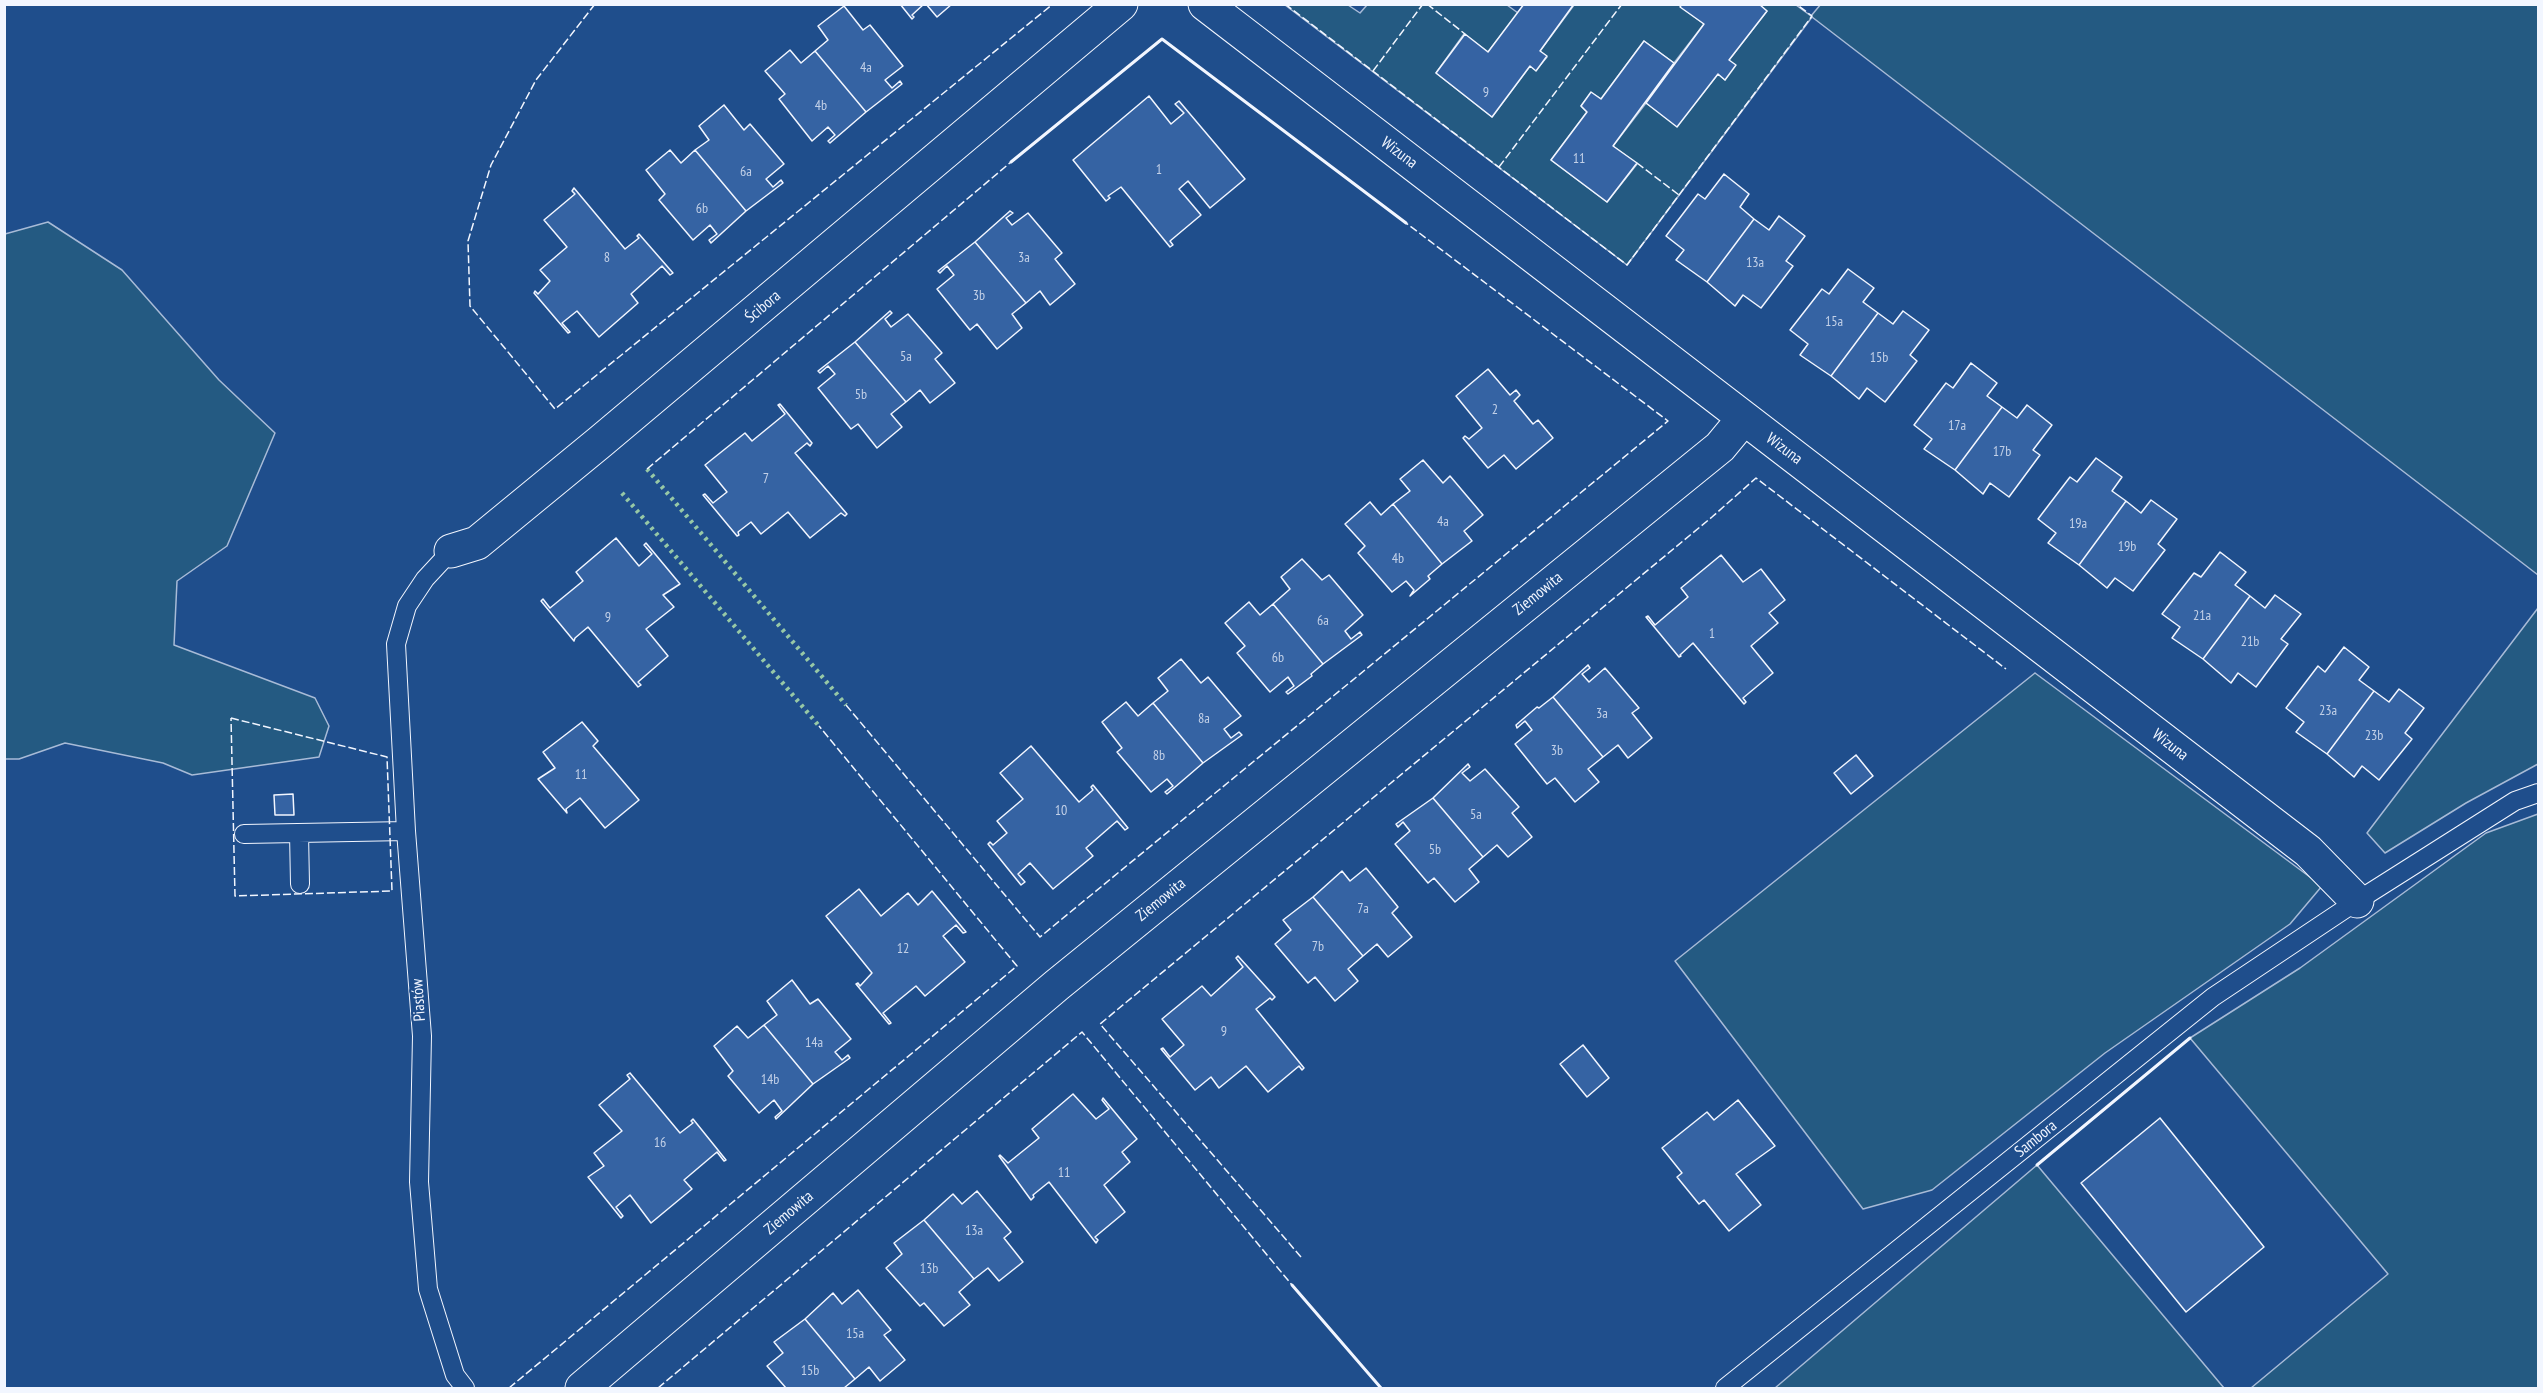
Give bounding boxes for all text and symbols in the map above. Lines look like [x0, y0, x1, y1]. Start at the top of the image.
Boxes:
house number: 4a [860, 60, 872, 76]
house number: 9 [1483, 85, 1489, 101]
house number: 4b [815, 98, 827, 114]
street label: Wizuna [1377, 133, 1421, 173]
house number: 11 [1573, 151, 1585, 167]
house number: 1 [1156, 162, 1162, 178]
house number: 6a [740, 164, 752, 180]
house number: 6b [696, 201, 708, 217]
house number: 8 [604, 250, 610, 266]
house number: 3a [1018, 250, 1030, 266]
house number: 13a [1746, 255, 1764, 271]
street label: Ścibora [741, 287, 785, 327]
house number: 3b [973, 288, 985, 304]
house number: 15a [1825, 314, 1843, 330]
house number: 5a [900, 349, 912, 365]
house number: 15b [1870, 350, 1888, 366]
house number: 5b [855, 387, 867, 403]
house number: 2 [1492, 402, 1498, 418]
house number: 17a [1948, 418, 1966, 434]
street label: Wizuna [1762, 429, 1806, 469]
house number: 17b [1993, 444, 2011, 460]
house number: 7 [763, 471, 769, 487]
house number: 4a [1437, 514, 1449, 530]
house number: 19a [2069, 516, 2087, 532]
house number: 19b [2118, 539, 2136, 555]
house number: 4b [1392, 551, 1404, 567]
street label: Ziemowita [1509, 568, 1567, 620]
house number: 21a [2193, 608, 2211, 624]
house number: 9 [605, 610, 611, 626]
house number: 6a [1317, 613, 1329, 629]
house number: 1 [1709, 626, 1715, 642]
house number: 21b [2241, 634, 2259, 650]
house number: 6b [1272, 650, 1284, 666]
house number: 23a [2319, 703, 2337, 719]
house number: 3a [1596, 706, 1608, 722]
house number: 8a [1198, 711, 1210, 727]
street label: Wizuna [2148, 725, 2192, 765]
house number: 23b [2365, 728, 2383, 744]
house number: 3b [1551, 743, 1563, 759]
house number: 8b [1153, 748, 1165, 764]
house number: 11 [575, 767, 587, 783]
house number: 10 [1055, 803, 1067, 819]
house number: 5a [1470, 807, 1482, 823]
house number: 5b [1429, 842, 1441, 858]
street label: Ziemowita [1132, 874, 1190, 926]
house number: 7a [1357, 901, 1369, 917]
house number: 7b [1312, 939, 1324, 955]
house number: 12 [897, 941, 909, 957]
street label: Piastów [408, 978, 430, 1022]
house number: 9 [1221, 1024, 1227, 1040]
house number: 14a [805, 1035, 823, 1051]
house number: 14b [761, 1072, 779, 1088]
street label: Sambora [2011, 1116, 2061, 1162]
house number: 16 [654, 1135, 666, 1151]
house number: 11 [1058, 1165, 1070, 1181]
street label: Ziemowita [761, 1187, 817, 1239]
house number: 13a [965, 1223, 983, 1239]
house number: 13b [920, 1261, 938, 1277]
house number: 15a [846, 1326, 864, 1342]
house number: 15b [801, 1363, 819, 1379]

